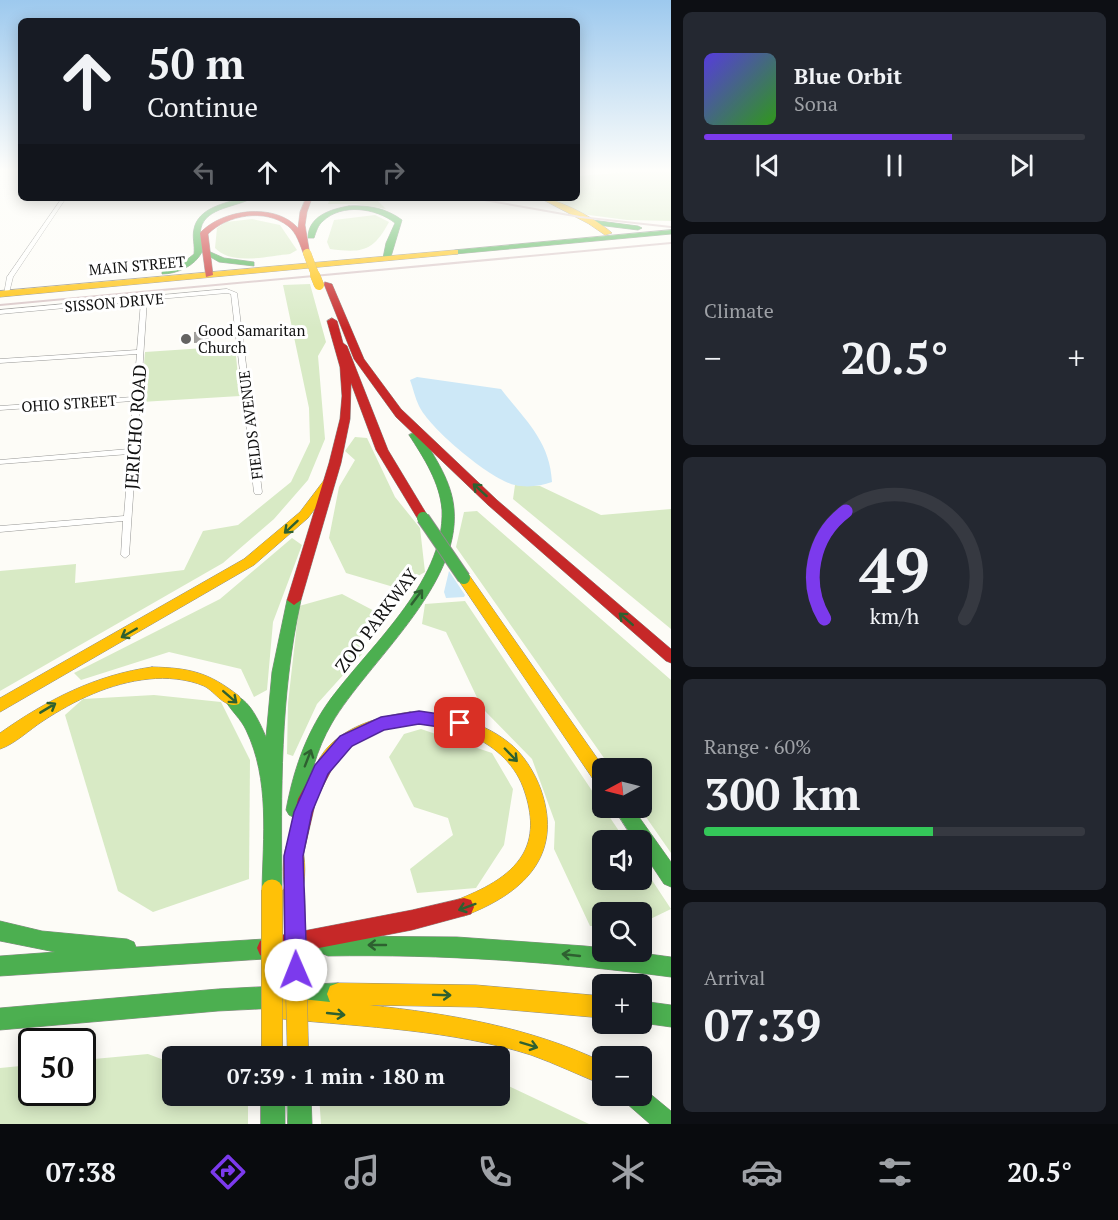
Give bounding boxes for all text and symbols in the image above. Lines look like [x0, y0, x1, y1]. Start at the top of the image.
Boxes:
text: 50 m [147, 35, 245, 91]
icon: ahead [48, 42, 126, 120]
text: Blue Orbit [794, 61, 902, 90]
text: Continue [147, 89, 258, 125]
text: Sona [794, 90, 838, 117]
icon: previous [751, 149, 784, 182]
icon: pause [878, 149, 911, 182]
icon: next [1005, 149, 1038, 182]
icon: left [188, 156, 221, 189]
icon: ahead [251, 156, 284, 189]
icon: ahead [314, 156, 347, 189]
icon: right [377, 156, 410, 189]
street label: MAIN STREET [88, 251, 186, 279]
street label: SISSON DRIVE [64, 288, 164, 316]
text: Climate [704, 297, 774, 324]
place label: Good Samaritan Church [198, 320, 305, 357]
text: 20.5° [840, 327, 949, 387]
marker: Good Samaritan Church [179, 332, 193, 346]
text: − [704, 336, 722, 379]
text: + [1067, 336, 1085, 379]
street label: JERICHO ROAD [119, 364, 151, 490]
street label: FIELDS AVENUE [233, 369, 267, 481]
street label: OHIO STREET [21, 390, 117, 416]
one-way arrow [473, 483, 488, 497]
one-way arrow [284, 520, 299, 534]
text: 49 [859, 528, 930, 611]
street label: ZOO PARKWAY [329, 563, 423, 677]
one-way arrow [411, 590, 424, 606]
text: km/h [870, 602, 920, 630]
one-way arrow [619, 612, 634, 626]
one-way arrow [120, 628, 138, 639]
one-way arrow [222, 690, 237, 704]
pin [434, 697, 485, 748]
one-way arrow [39, 702, 56, 714]
icon: arrive [443, 706, 476, 739]
text: Range · 60% [704, 733, 811, 760]
one-way arrow [504, 748, 519, 763]
one-way arrow [304, 749, 315, 768]
north arrow [592, 758, 652, 818]
map controls [592, 758, 652, 1106]
text: 300 km [704, 763, 860, 823]
button: sound [592, 830, 652, 890]
one-way arrow [458, 902, 477, 913]
button: search [592, 902, 652, 962]
position arrow [264, 938, 328, 1002]
one-way arrow [367, 939, 387, 951]
one-way arrow [562, 949, 582, 960]
text: Arrival [704, 964, 765, 991]
button: + [592, 974, 652, 1034]
one-way arrow [432, 989, 451, 1001]
text: 07:39 [704, 994, 821, 1054]
one-way arrow [326, 1009, 346, 1020]
speed limit sign: 50 [18, 1028, 96, 1106]
one-way arrow [519, 1040, 538, 1051]
button: − [592, 1046, 652, 1106]
text: 07:39 · 1 min · 180 m [227, 1061, 445, 1090]
icon: directions [207, 1151, 249, 1193]
icon: music [341, 1151, 383, 1193]
icon: phone [474, 1151, 516, 1193]
icon: climate [607, 1151, 649, 1193]
icon: car [741, 1151, 783, 1193]
icon: filters [874, 1151, 916, 1193]
text: 07:38 [46, 1154, 116, 1190]
text: 20.5° [1007, 1154, 1072, 1190]

